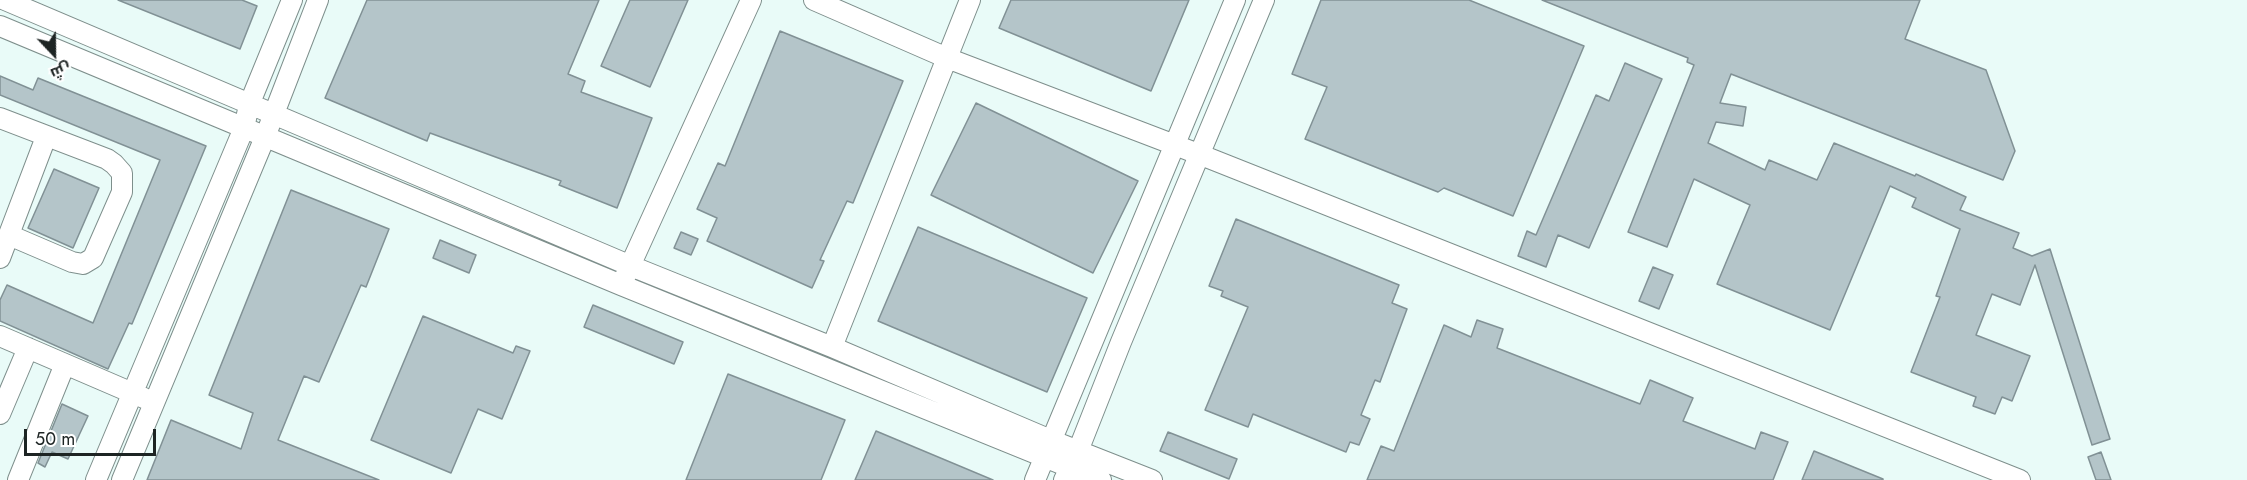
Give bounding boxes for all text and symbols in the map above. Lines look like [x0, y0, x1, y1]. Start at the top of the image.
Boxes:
north arrow [24, 24, 84, 84]
text: ش [47, 57, 75, 86]
scale bar [27, 417, 159, 455]
text: 50 m [35, 426, 75, 452]

